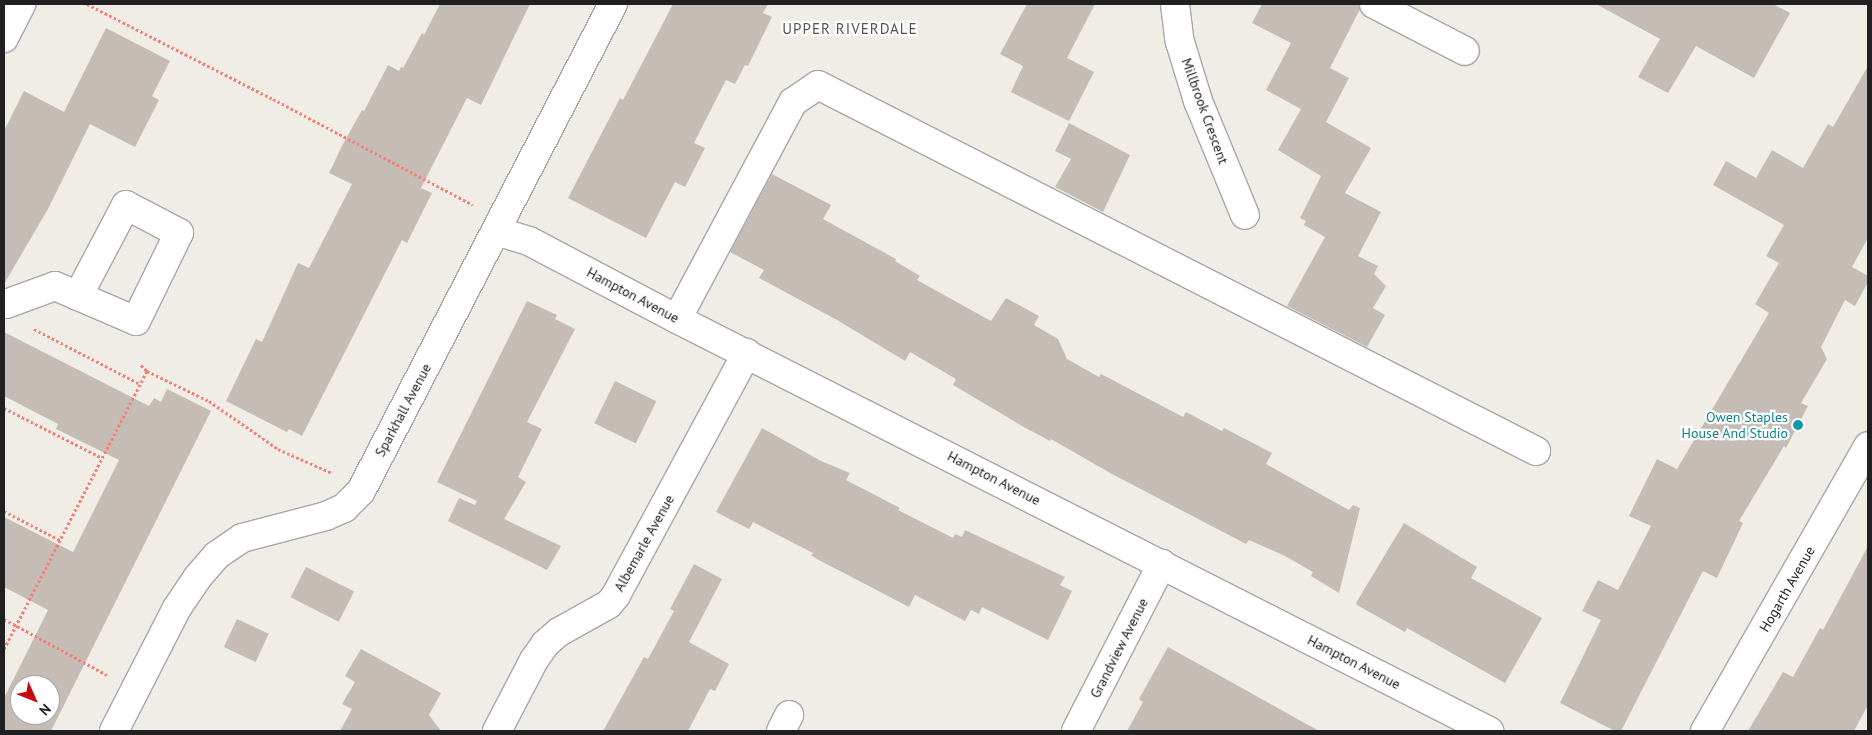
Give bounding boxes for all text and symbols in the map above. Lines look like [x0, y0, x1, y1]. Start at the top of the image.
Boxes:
district label: UPPER RIVERDALE [780, 20, 920, 38]
street label: Millbrook Crescent [1178, 56, 1232, 166]
street label: Hampton Avenue [584, 264, 682, 326]
street label: Sparkhall Avenue [371, 360, 435, 460]
place label: Owen Staples House And Studio [1681, 409, 1788, 442]
marker: Owen Staples House And Studio [1792, 419, 1804, 431]
street label: Hampton Avenue [945, 447, 1043, 509]
street label: Albemarle Avenue [610, 491, 678, 595]
street label: Hogarth Avenue [1756, 543, 1818, 635]
street label: Grandview Avenue [1086, 595, 1152, 701]
street label: Hampton Avenue [1305, 631, 1403, 693]
north arrow [10, 675, 60, 725]
text: N [35, 700, 55, 719]

